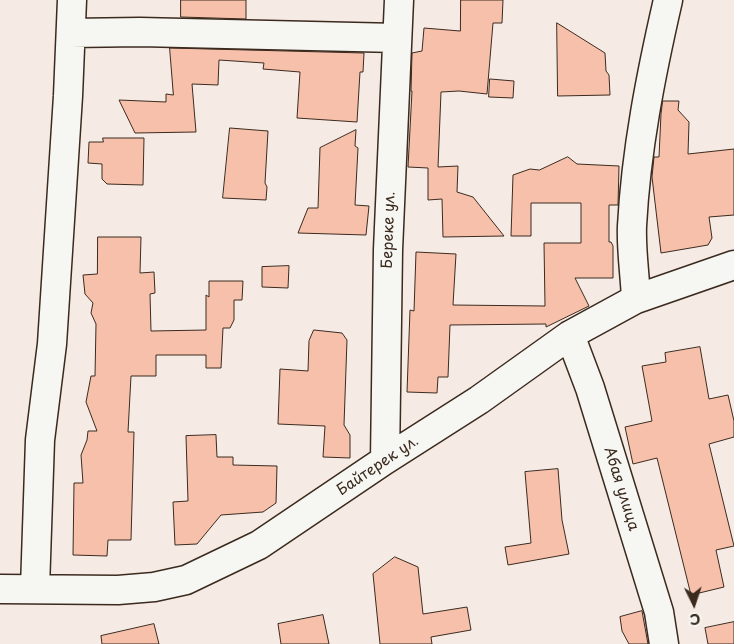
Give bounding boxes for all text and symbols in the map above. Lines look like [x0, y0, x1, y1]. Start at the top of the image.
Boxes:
street label: Береке ул. [379, 191, 399, 269]
street label: Байтерек ул. [334, 432, 422, 500]
street label: Абая улица [600, 445, 642, 533]
north arrow [669, 579, 719, 629]
text: С [689, 609, 701, 630]

